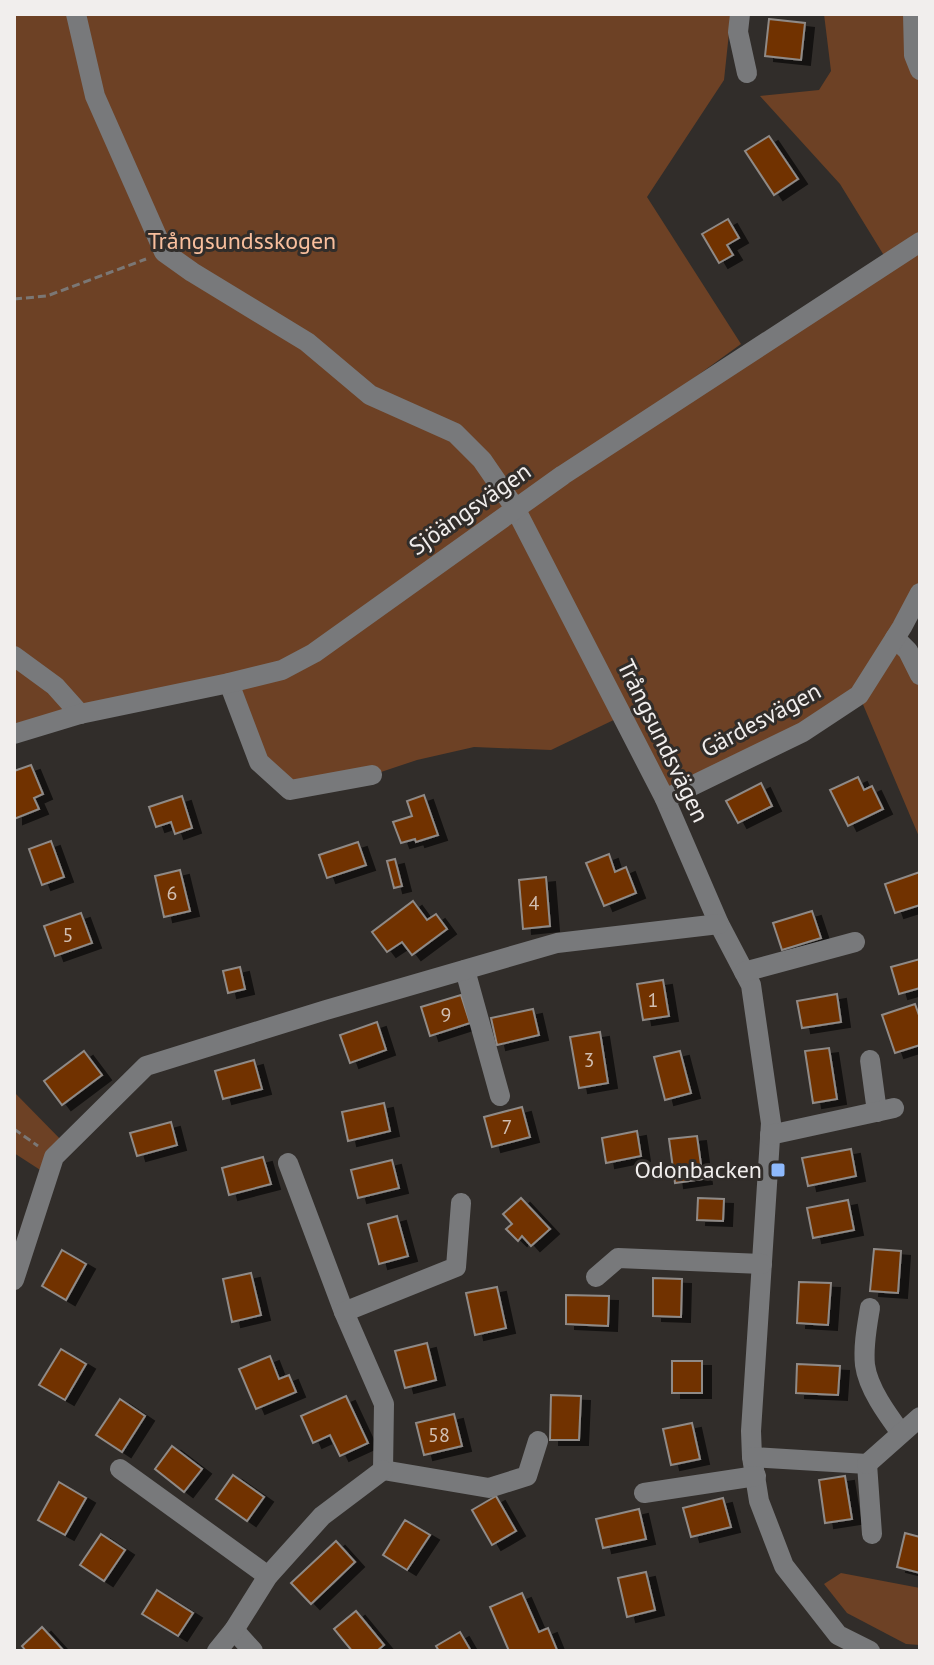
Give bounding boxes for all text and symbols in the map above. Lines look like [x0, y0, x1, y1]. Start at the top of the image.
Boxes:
park label: Trångsundsskogen [148, 225, 336, 256]
street label: Sjöängsvägen [403, 455, 537, 562]
street label: Trångsundsvägen [611, 654, 716, 827]
street label: Gärdesvägen [695, 675, 826, 764]
house number: 6 [167, 880, 177, 906]
house number: 4 [529, 890, 540, 916]
house number: 5 [63, 922, 73, 948]
house number: 1 [648, 987, 658, 1013]
house number: 9 [441, 1002, 451, 1028]
house number: 3 [584, 1047, 594, 1073]
house number: 7 [502, 1114, 512, 1140]
place label: Odonbacken [634, 1154, 762, 1185]
marker: Odonbacken [769, 1161, 787, 1179]
house number: 58 [428, 1422, 450, 1448]

